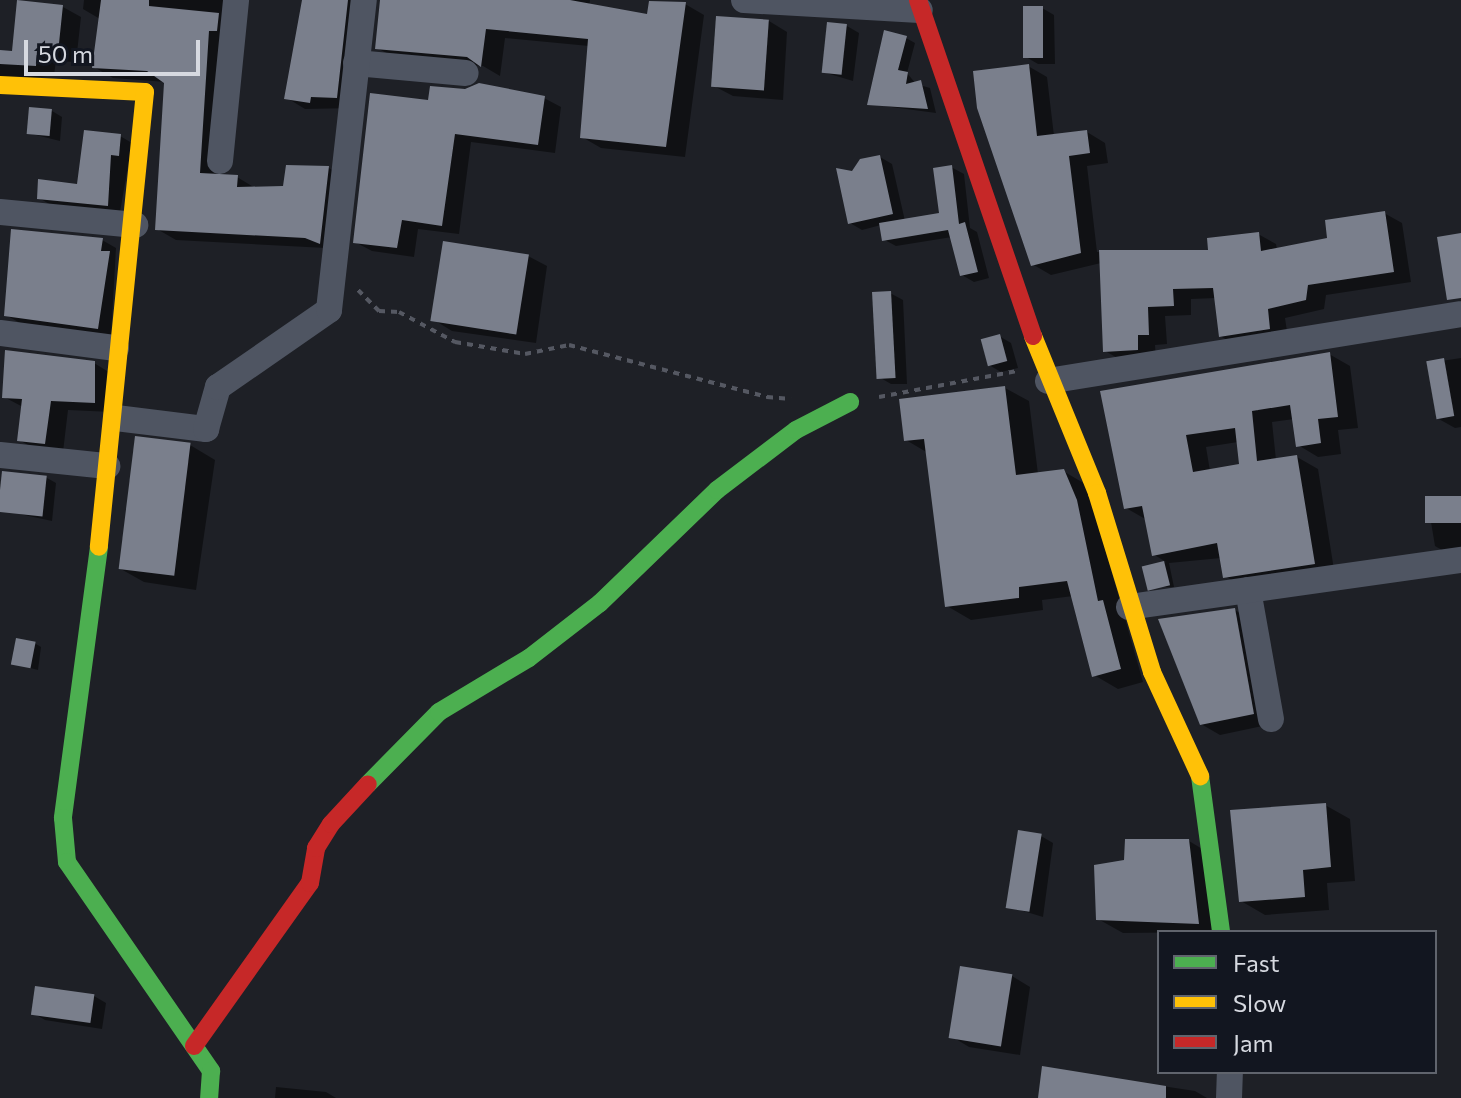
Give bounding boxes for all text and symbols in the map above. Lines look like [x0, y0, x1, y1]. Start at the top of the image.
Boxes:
scale bar [28, 24, 204, 74]
text: 50 m [38, 39, 93, 68]
legend [1157, 930, 1437, 1074]
text: Fast [1233, 948, 1280, 977]
text: Slow [1233, 988, 1286, 1017]
text: Jam [1233, 1028, 1273, 1057]

